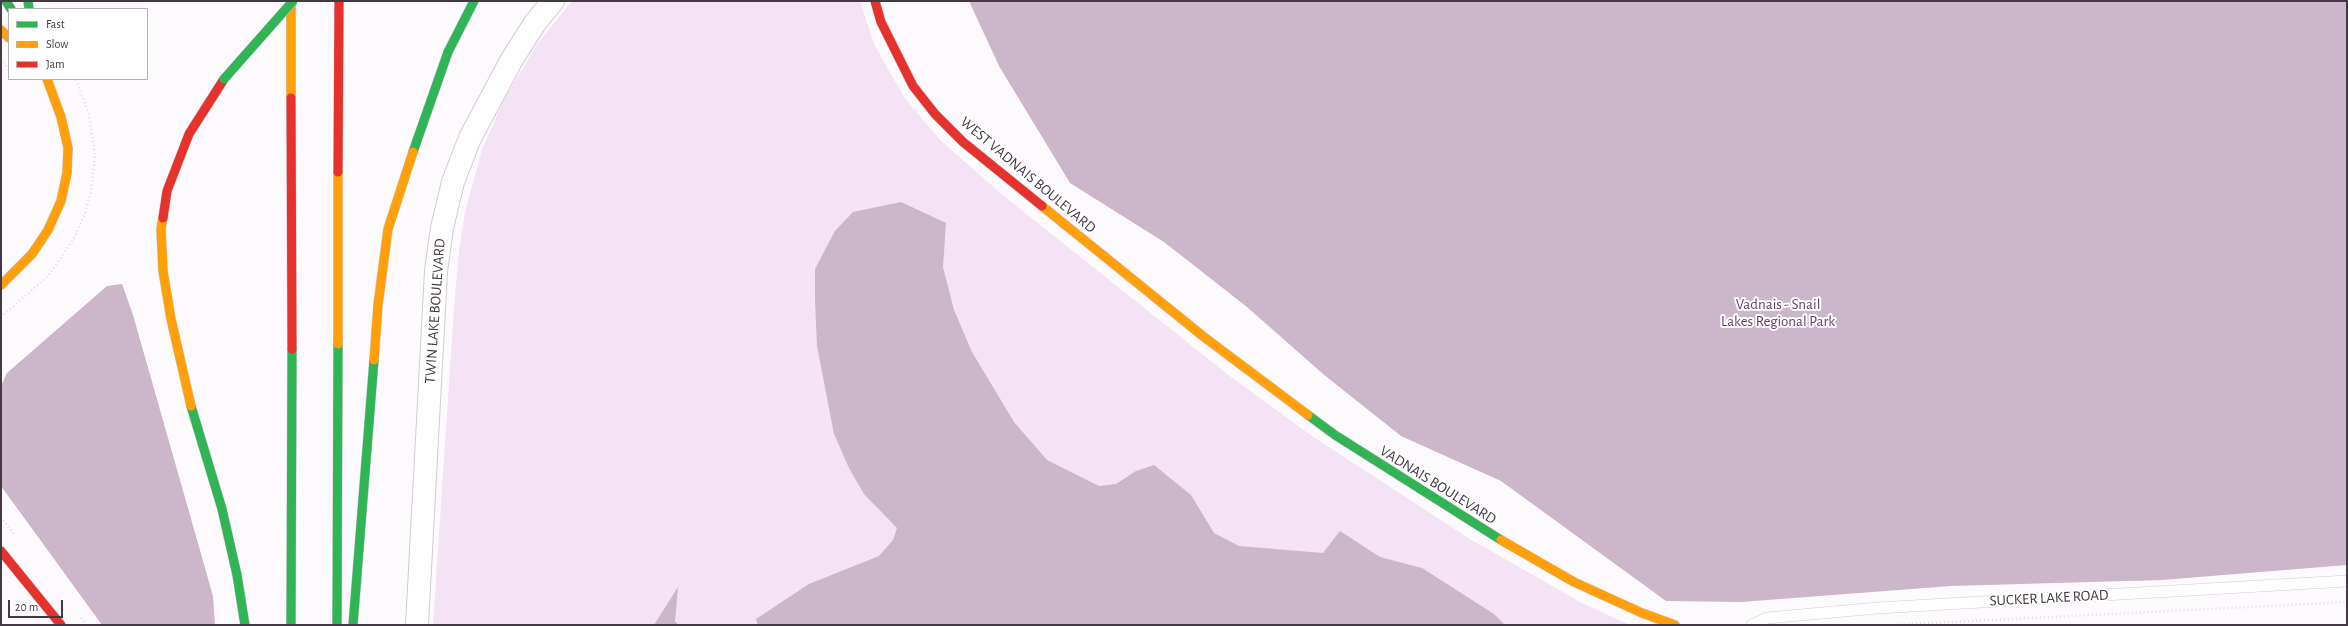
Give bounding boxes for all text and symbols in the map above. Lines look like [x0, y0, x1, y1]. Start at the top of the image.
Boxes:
legend [8, 8, 148, 80]
text: Fast [46, 18, 65, 30]
text: Slow [46, 38, 68, 50]
text: Jam [46, 58, 65, 70]
street label: WEST VADNAIS BOULEVARD [957, 113, 1099, 237]
street label: TWIN LAKE BOULEVARD [421, 238, 449, 384]
park label: Vadnais - Snail Lakes Regional Park [1721, 295, 1835, 330]
street label: VADNAIS BOULEVARD [1376, 442, 1500, 528]
street label: SUCKER LAKE ROAD [1989, 586, 2109, 610]
scale bar [10, 592, 65, 618]
text: 20 m [15, 601, 38, 613]

